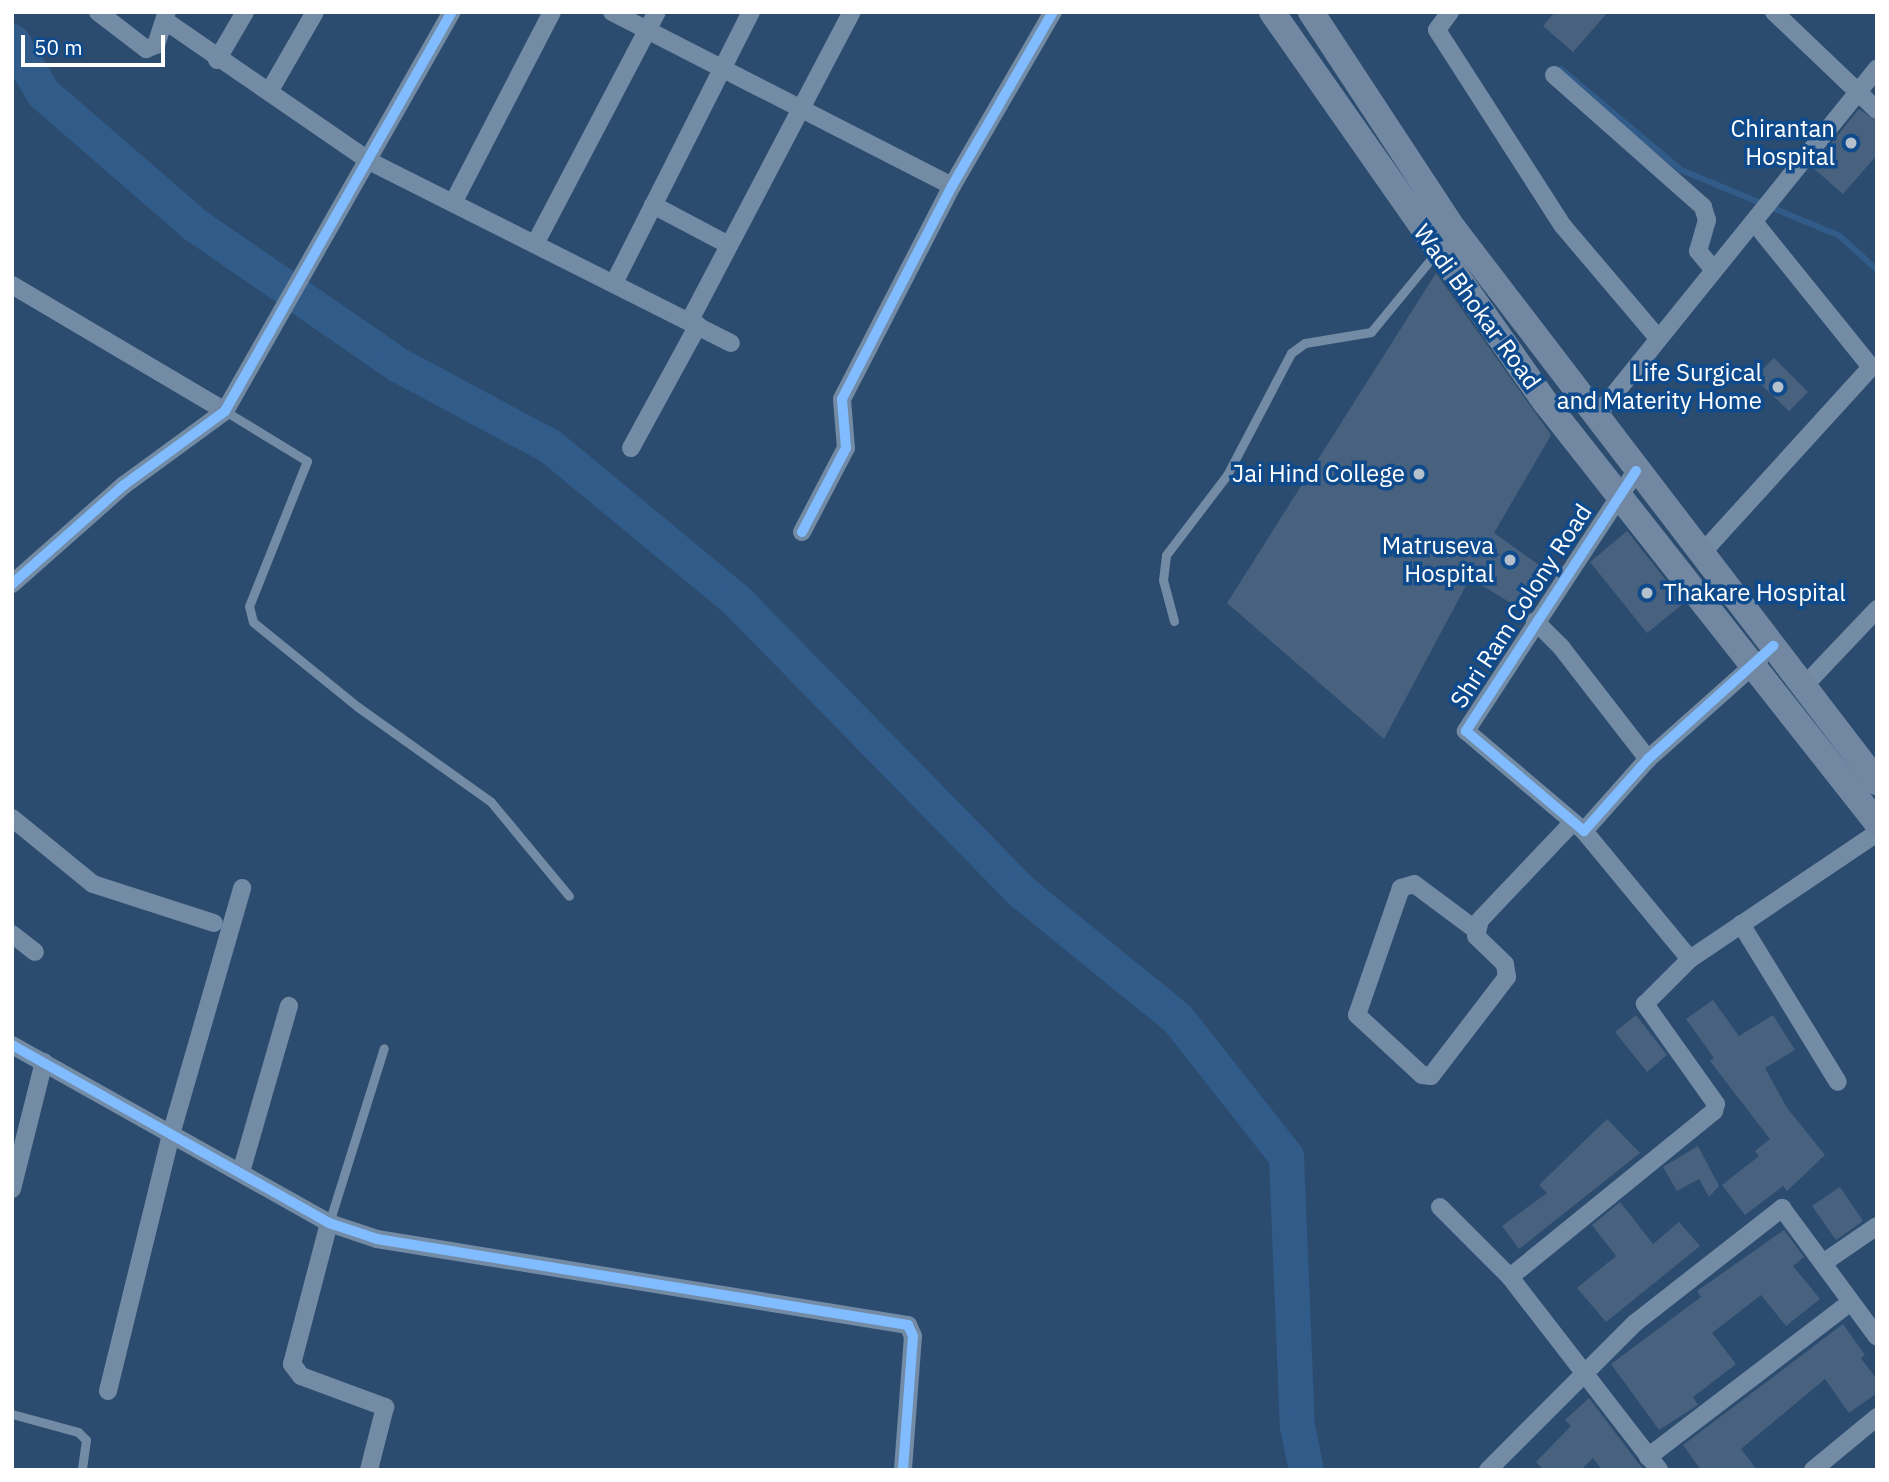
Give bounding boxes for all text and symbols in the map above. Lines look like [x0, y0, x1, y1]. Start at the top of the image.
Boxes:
scale bar [24, 21, 168, 65]
text: 50 m [34, 33, 83, 61]
place label: Chirantan Hospital [1730, 115, 1835, 171]
marker: Chirantan Hospital [1841, 133, 1861, 153]
street label: Wadi Bhokar Road [1407, 219, 1547, 395]
place label: Life Surgical and Materity Home [1557, 359, 1762, 415]
marker: Life Surgical and Materity Home [1768, 377, 1788, 397]
place label: Jai Hind College [1232, 460, 1405, 488]
marker: Jai Hind College [1411, 466, 1427, 482]
street label: Shri Ram Colony Road [1444, 499, 1598, 713]
place label: Matruseva Hospital [1382, 532, 1494, 588]
marker: Matruseva Hospital [1500, 550, 1520, 570]
place label: Thakare Hospital [1663, 579, 1846, 607]
marker: Thakare Hospital [1637, 583, 1657, 603]

